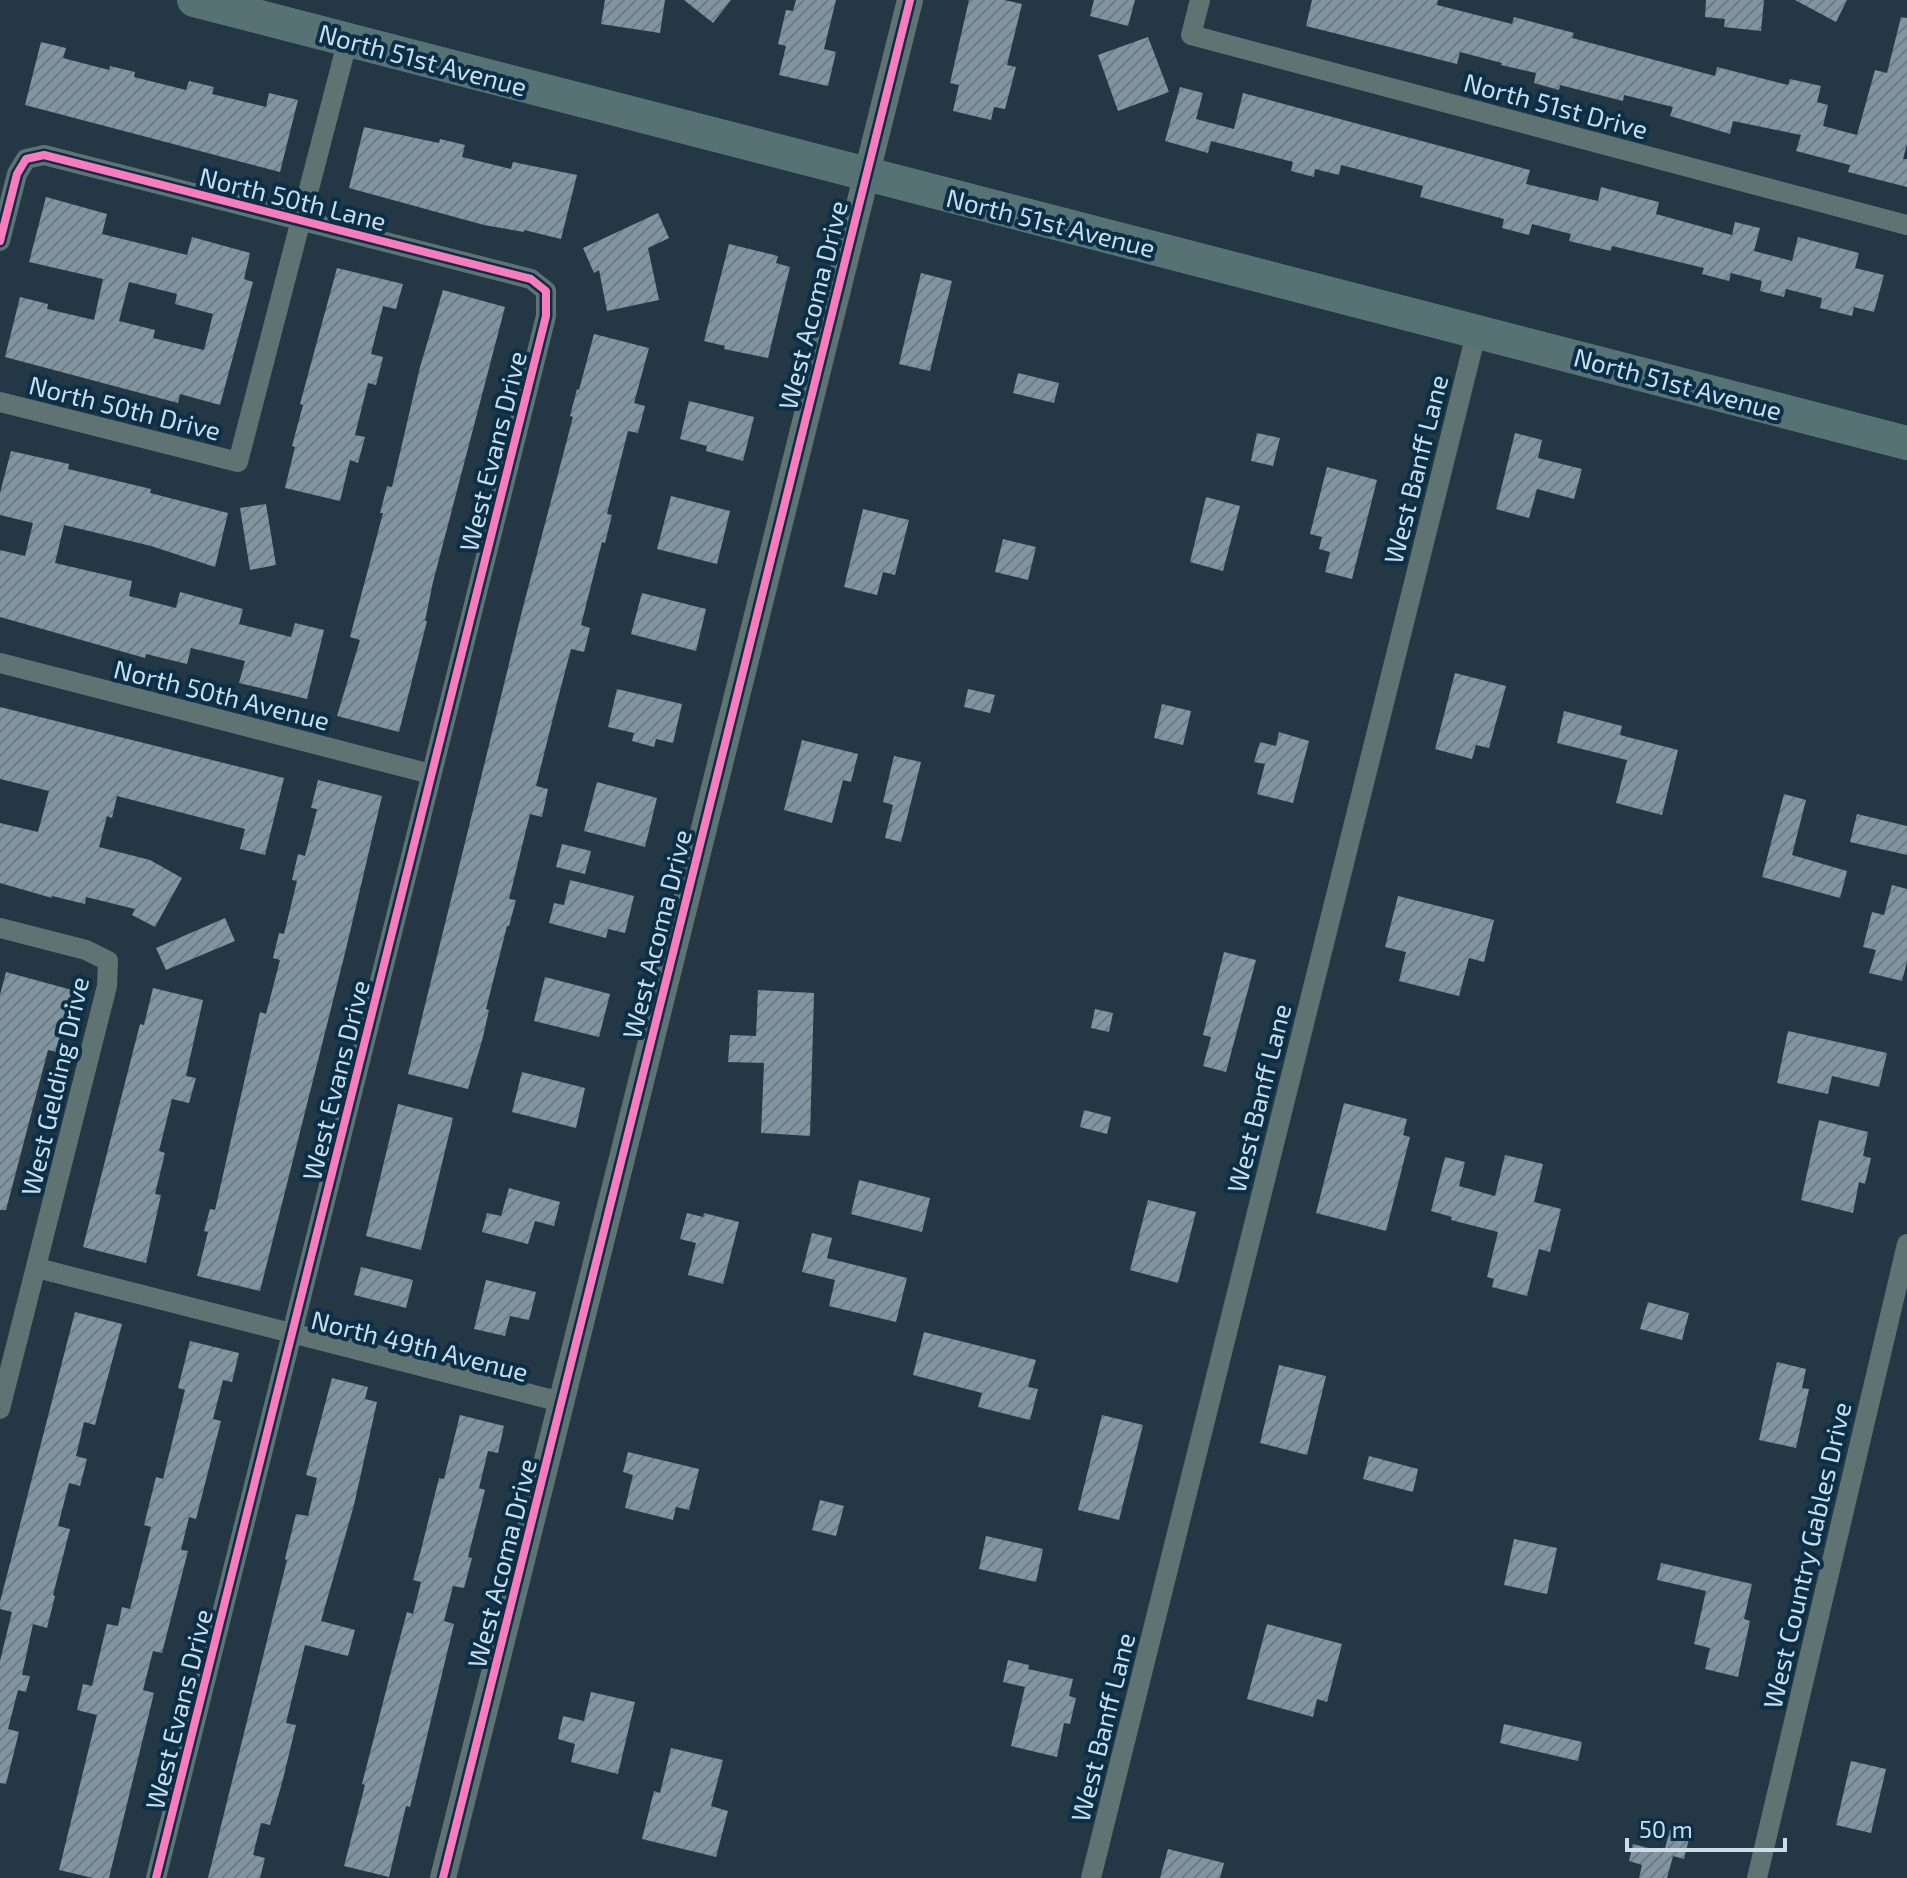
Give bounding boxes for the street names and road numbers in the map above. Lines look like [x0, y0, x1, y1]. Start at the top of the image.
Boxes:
street label: North 51st Avenue [316, 16, 530, 102]
street label: North 51st Drive [1461, 66, 1651, 144]
street label: North 50th Lane [196, 160, 390, 236]
street label: North 51st Avenue [943, 181, 1159, 263]
street label: West Acoma Drive [771, 197, 853, 413]
street label: North 51st Avenue [1571, 340, 1785, 426]
street label: West Evans Drive [452, 348, 532, 554]
street label: North 50th Drive [26, 368, 224, 446]
street label: West Banff Lane [1377, 371, 1453, 567]
street label: North 50th Avenue [111, 652, 333, 736]
street label: West Acoma Drive [615, 826, 697, 1042]
street label: West Gelding Drive [14, 974, 94, 1198]
street label: West Evans Drive [295, 977, 375, 1183]
street label: West Banff Lane [1220, 1000, 1296, 1196]
street label: North 49th Avenue [308, 1303, 532, 1387]
street label: West Country Gables Drive [1756, 1399, 1856, 1711]
street label: West Acoma Drive [460, 1455, 542, 1671]
street label: West Evans Drive [138, 1606, 218, 1812]
street label: West Banff Lane [1064, 1629, 1140, 1825]

